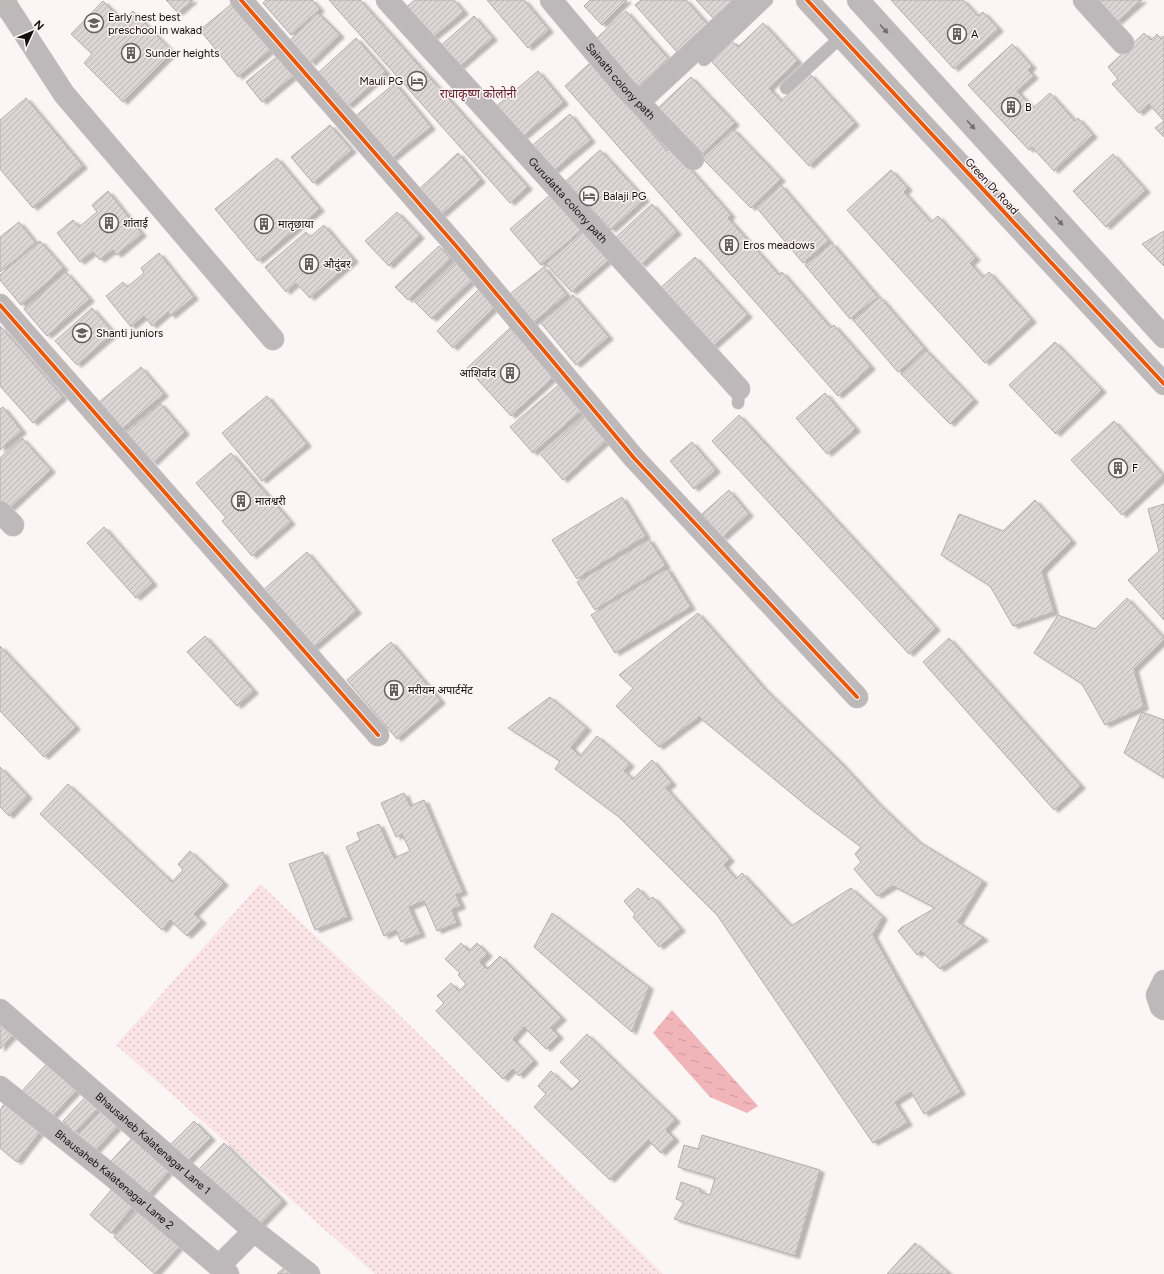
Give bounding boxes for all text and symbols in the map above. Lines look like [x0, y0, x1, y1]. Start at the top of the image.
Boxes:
place label: Early nest best preschool in wakad [108, 11, 202, 37]
north arrow [12, 12, 52, 52]
school or university icon: Early nest best preschool in wakad [83, 12, 105, 34]
text: N [31, 18, 46, 33]
building icon: A [946, 23, 968, 45]
one-way arrow [879, 24, 888, 34]
place label: A [971, 28, 979, 41]
street label: Sainath colony path [583, 41, 658, 122]
building icon: Sunder heights [120, 42, 142, 64]
place label: Sunder heights [145, 47, 220, 60]
hotel icon: Mauli PG [406, 70, 428, 92]
place label: Mauli PG [360, 75, 403, 88]
district label: राधाकृष्ण कोलोनी [440, 86, 517, 101]
building icon: B [1000, 96, 1022, 118]
place label: B [1025, 101, 1032, 114]
one-way arrow [967, 120, 976, 130]
street label: Gurudatta colony path [526, 155, 610, 246]
street label: Green Dr Road [962, 155, 1021, 217]
hotel icon: Balaji PG [578, 185, 600, 207]
place label: Balaji PG [603, 190, 646, 203]
building icon: शांताई [98, 212, 120, 234]
building icon: मातृछाया [253, 213, 275, 235]
one-way arrow [1054, 216, 1064, 226]
place label: शांताई [123, 217, 149, 230]
place label: मातृछाया [278, 218, 314, 231]
building icon: Eros meadows [718, 234, 740, 256]
place label: Eros meadows [743, 239, 815, 252]
building icon: औदुंबर [298, 253, 320, 275]
place label: औदुंबर [323, 258, 351, 272]
school or university icon: Shanti juniors [71, 322, 93, 344]
place label: Shanti juniors [96, 327, 163, 340]
building icon: आशिर्वाद [499, 362, 521, 384]
place label: आशिर्वाद [460, 367, 496, 380]
building icon: F [1107, 457, 1129, 479]
place label: F [1132, 462, 1138, 475]
building icon: मातश्वरी [230, 490, 252, 512]
place label: मातश्वरी [255, 495, 286, 508]
building icon: मरीयम अपार्टमेंट [383, 679, 405, 701]
place label: मरीयम अपार्टमेंट [408, 684, 473, 697]
street label: Bhausaheb Kalatenagar Lane 1 [93, 1090, 213, 1197]
street label: Bhausaheb Kalatenagar Lane 2 [52, 1127, 176, 1232]

